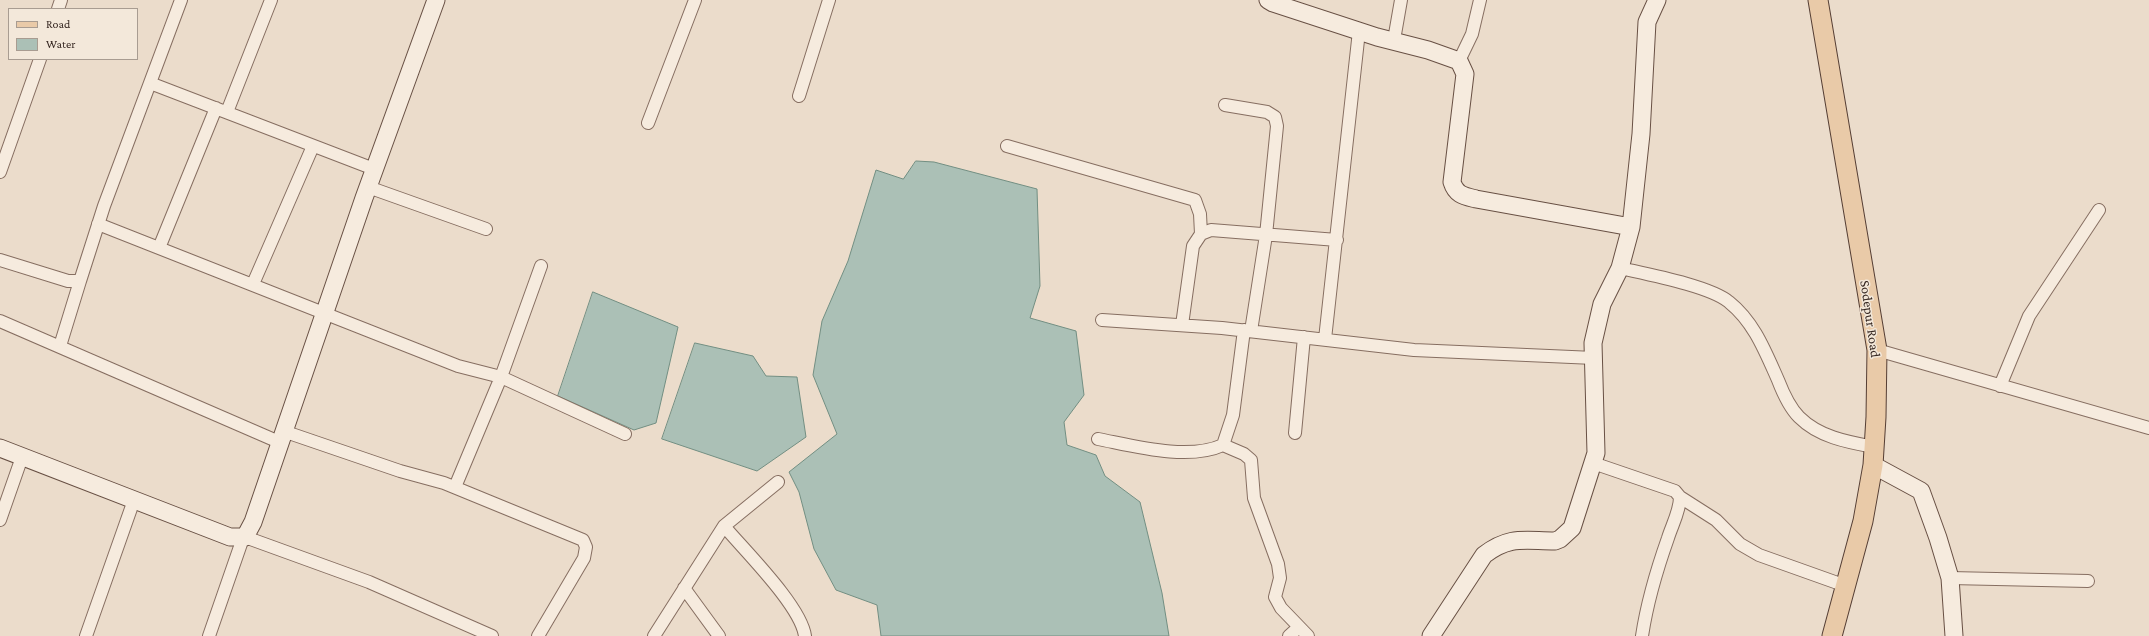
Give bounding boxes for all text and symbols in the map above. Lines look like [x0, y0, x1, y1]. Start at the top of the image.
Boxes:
legend [8, 8, 138, 60]
text: Road [46, 17, 70, 31]
text: Water [46, 37, 75, 51]
street label: Sodepur Road [1856, 279, 1884, 359]

